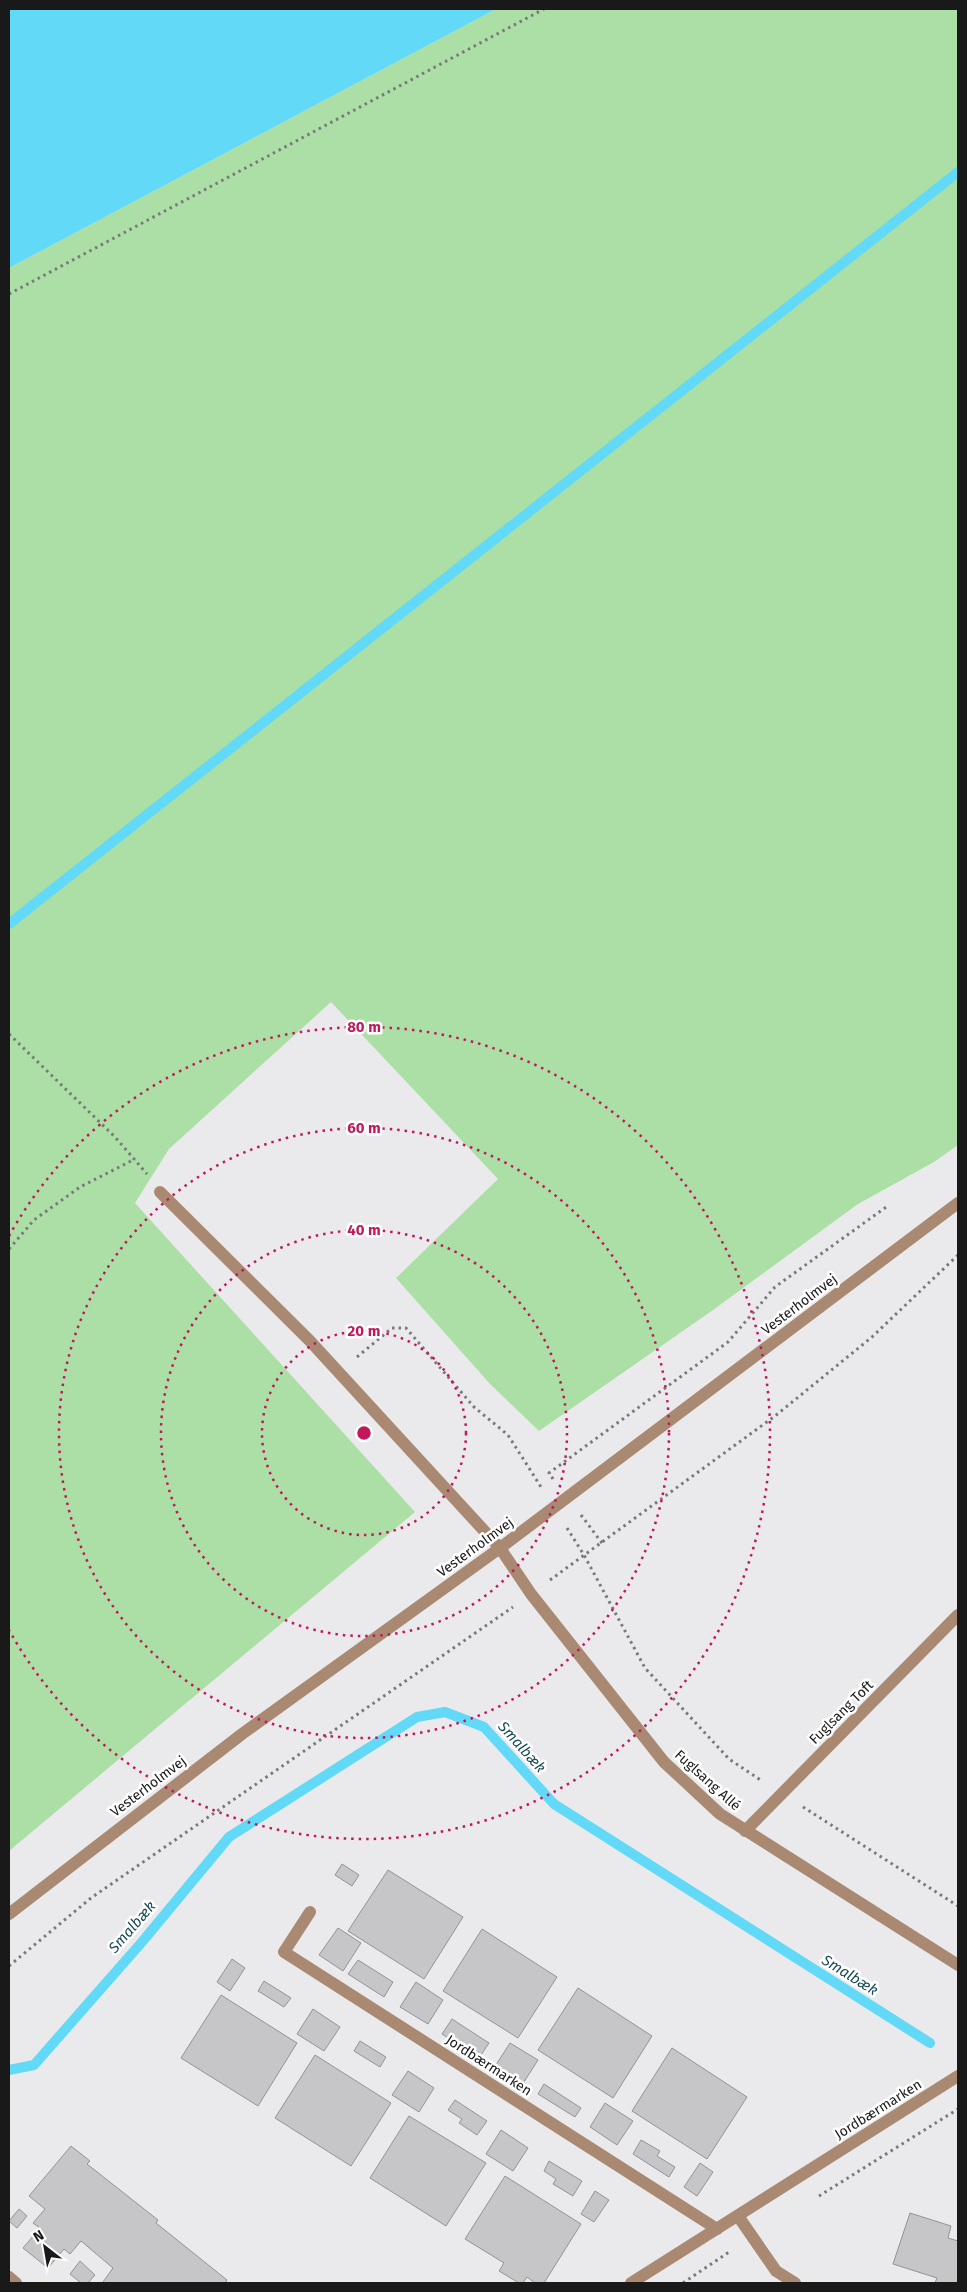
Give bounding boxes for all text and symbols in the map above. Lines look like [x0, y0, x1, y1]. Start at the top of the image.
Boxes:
text: 80 m [347, 1018, 381, 1036]
text: 60 m [347, 1119, 381, 1137]
text: 40 m [347, 1221, 381, 1239]
street label: Vesterholmvej [758, 1270, 840, 1338]
text: 20 m [348, 1322, 380, 1340]
centre of rings [355, 1424, 373, 1442]
street label: Vesterholmvej [434, 1514, 517, 1581]
street label: Fuglsang Toft [806, 1676, 878, 1748]
water label: Smalbæk [494, 1717, 550, 1776]
street label: Fuglsang Allé [671, 1746, 744, 1814]
street label: Vesterholmvej [107, 1752, 189, 1820]
water label: Smalbæk [104, 1897, 159, 1957]
water label: Smalbæk [818, 1950, 881, 1999]
street label: Jordbærmarken [443, 2031, 535, 2100]
street label: Jordbærmarken [832, 2076, 925, 2143]
north arrow [20, 2222, 70, 2272]
text: N [30, 2227, 47, 2246]

